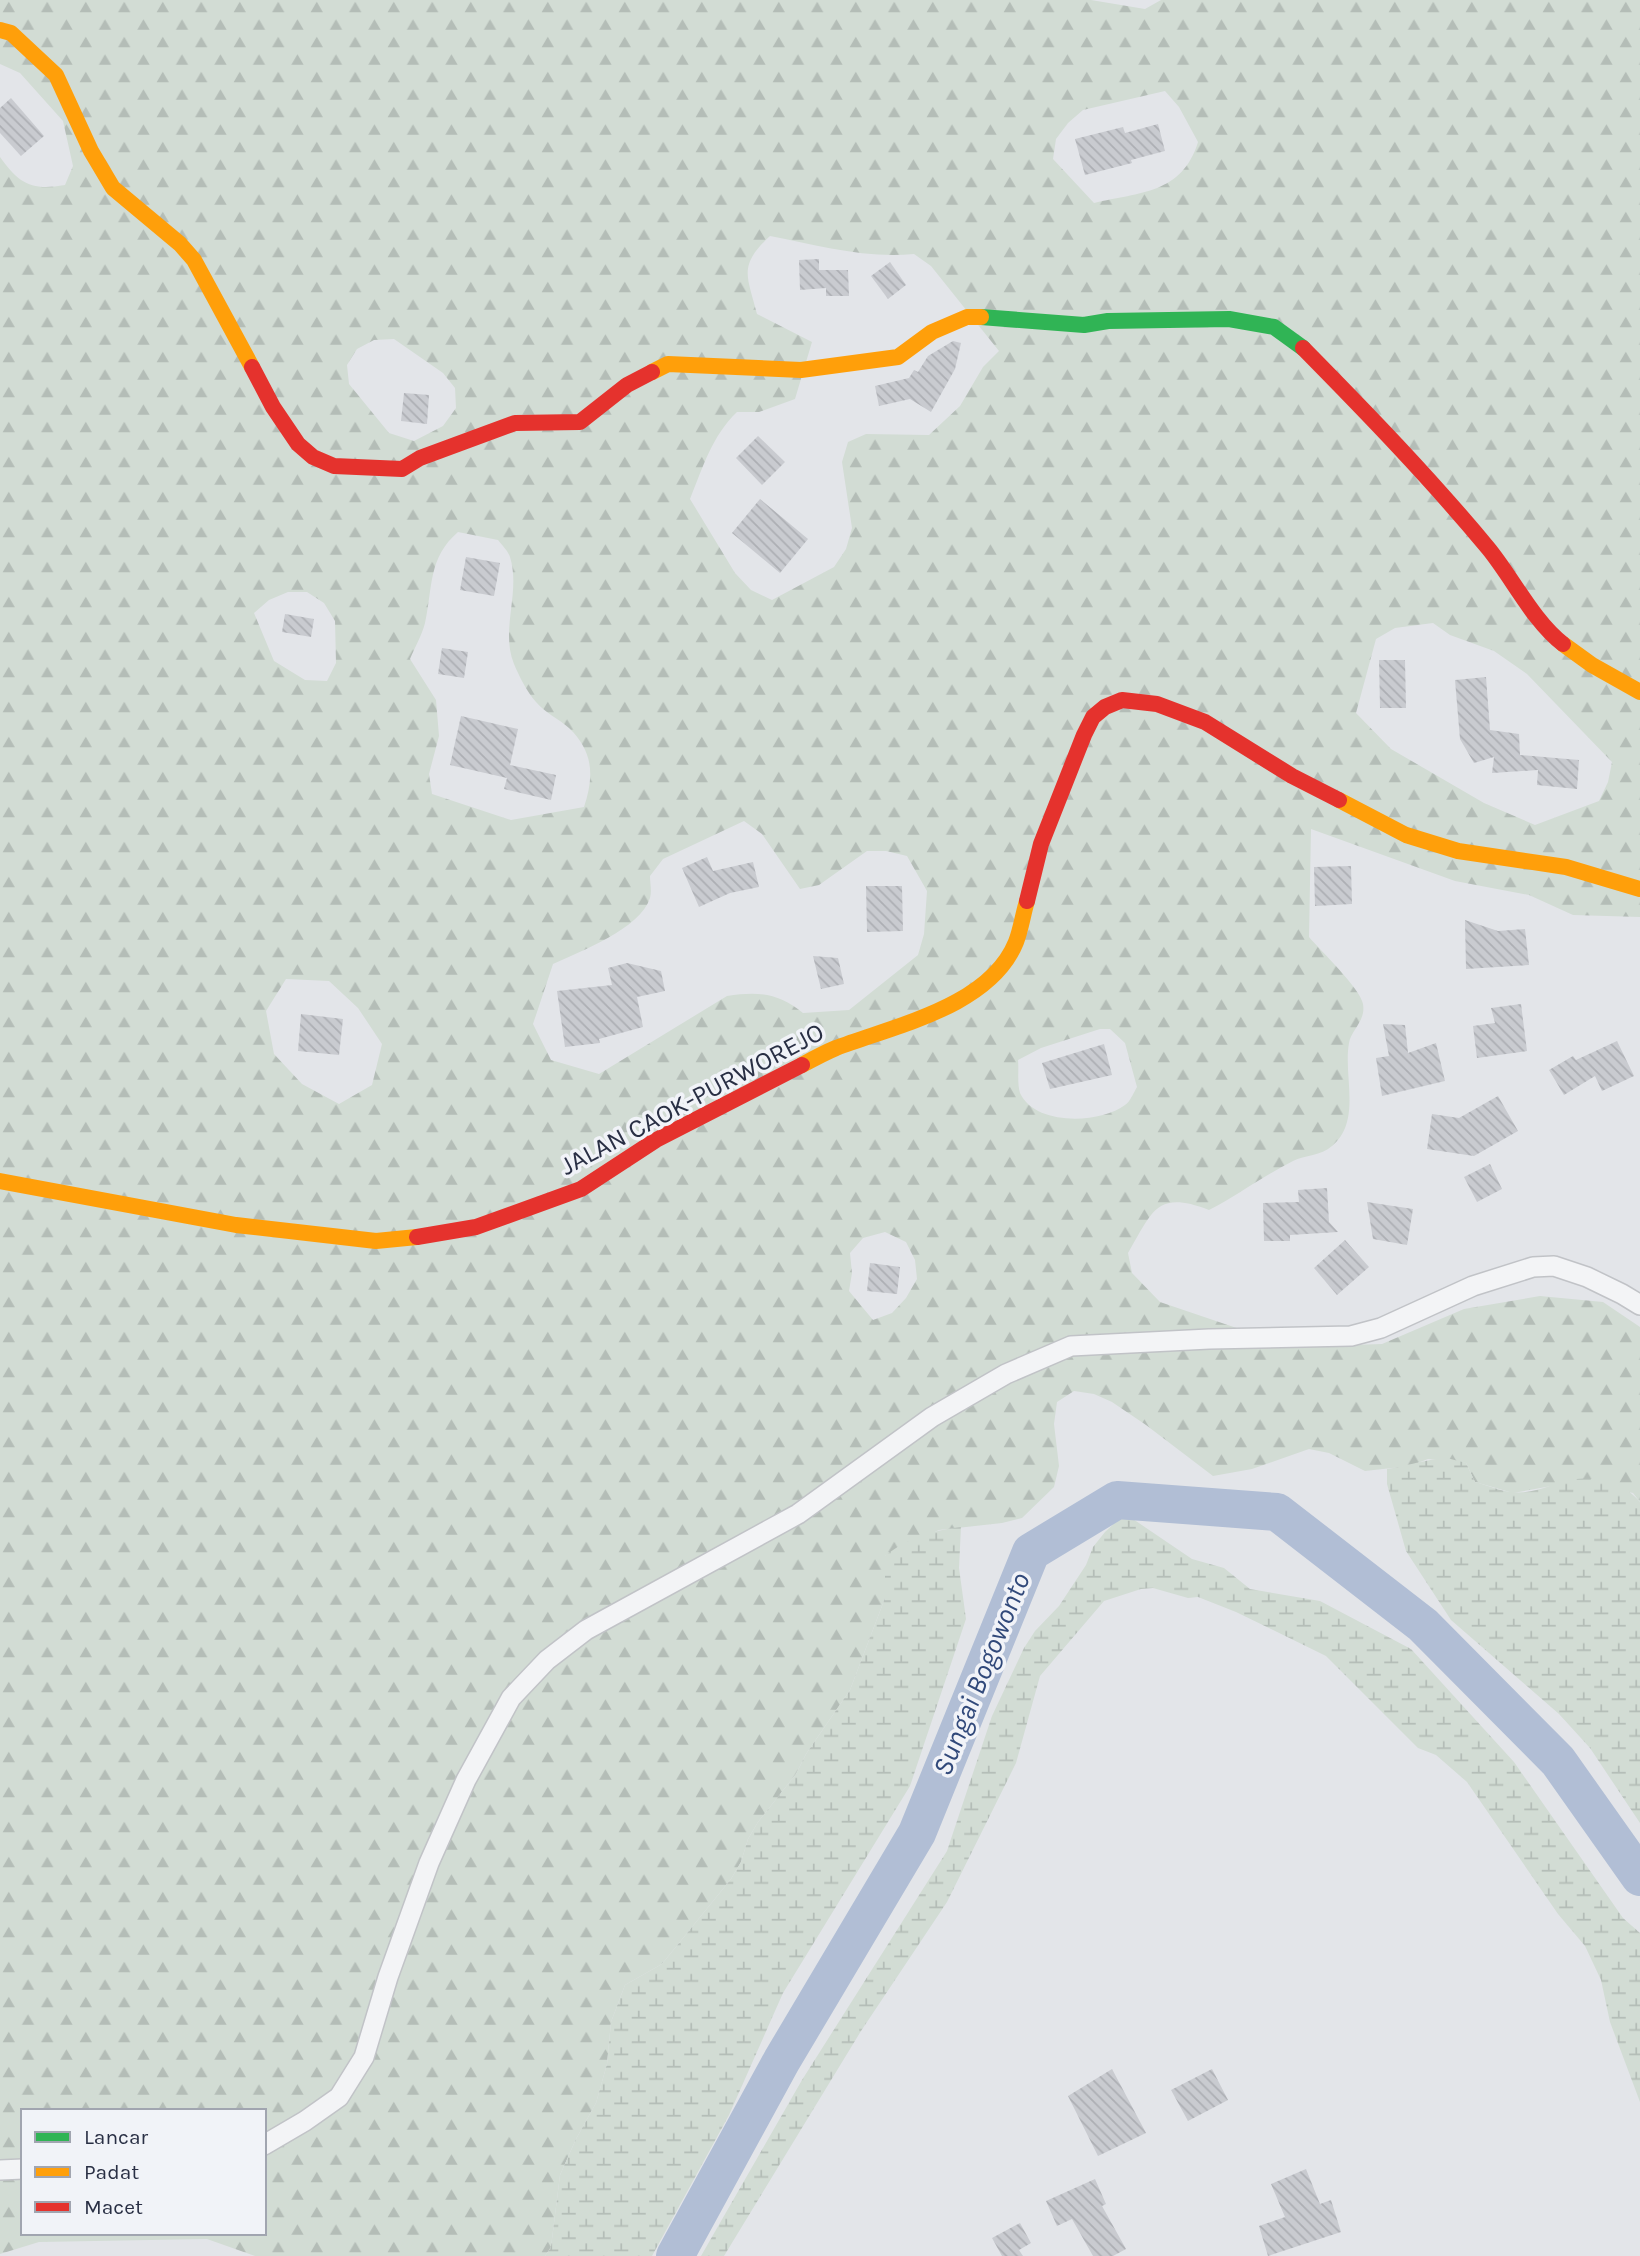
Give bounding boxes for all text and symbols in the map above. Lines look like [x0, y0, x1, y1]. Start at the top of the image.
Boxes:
street label: JALAN CAOK-PURWOREJO [555, 1016, 829, 1182]
water label: Sungai Bogowonto [925, 1568, 1037, 1780]
legend [21, 2109, 266, 2235]
text: Lancar [84, 2125, 148, 2149]
text: Padat [84, 2160, 139, 2184]
text: Macet [84, 2195, 143, 2219]

